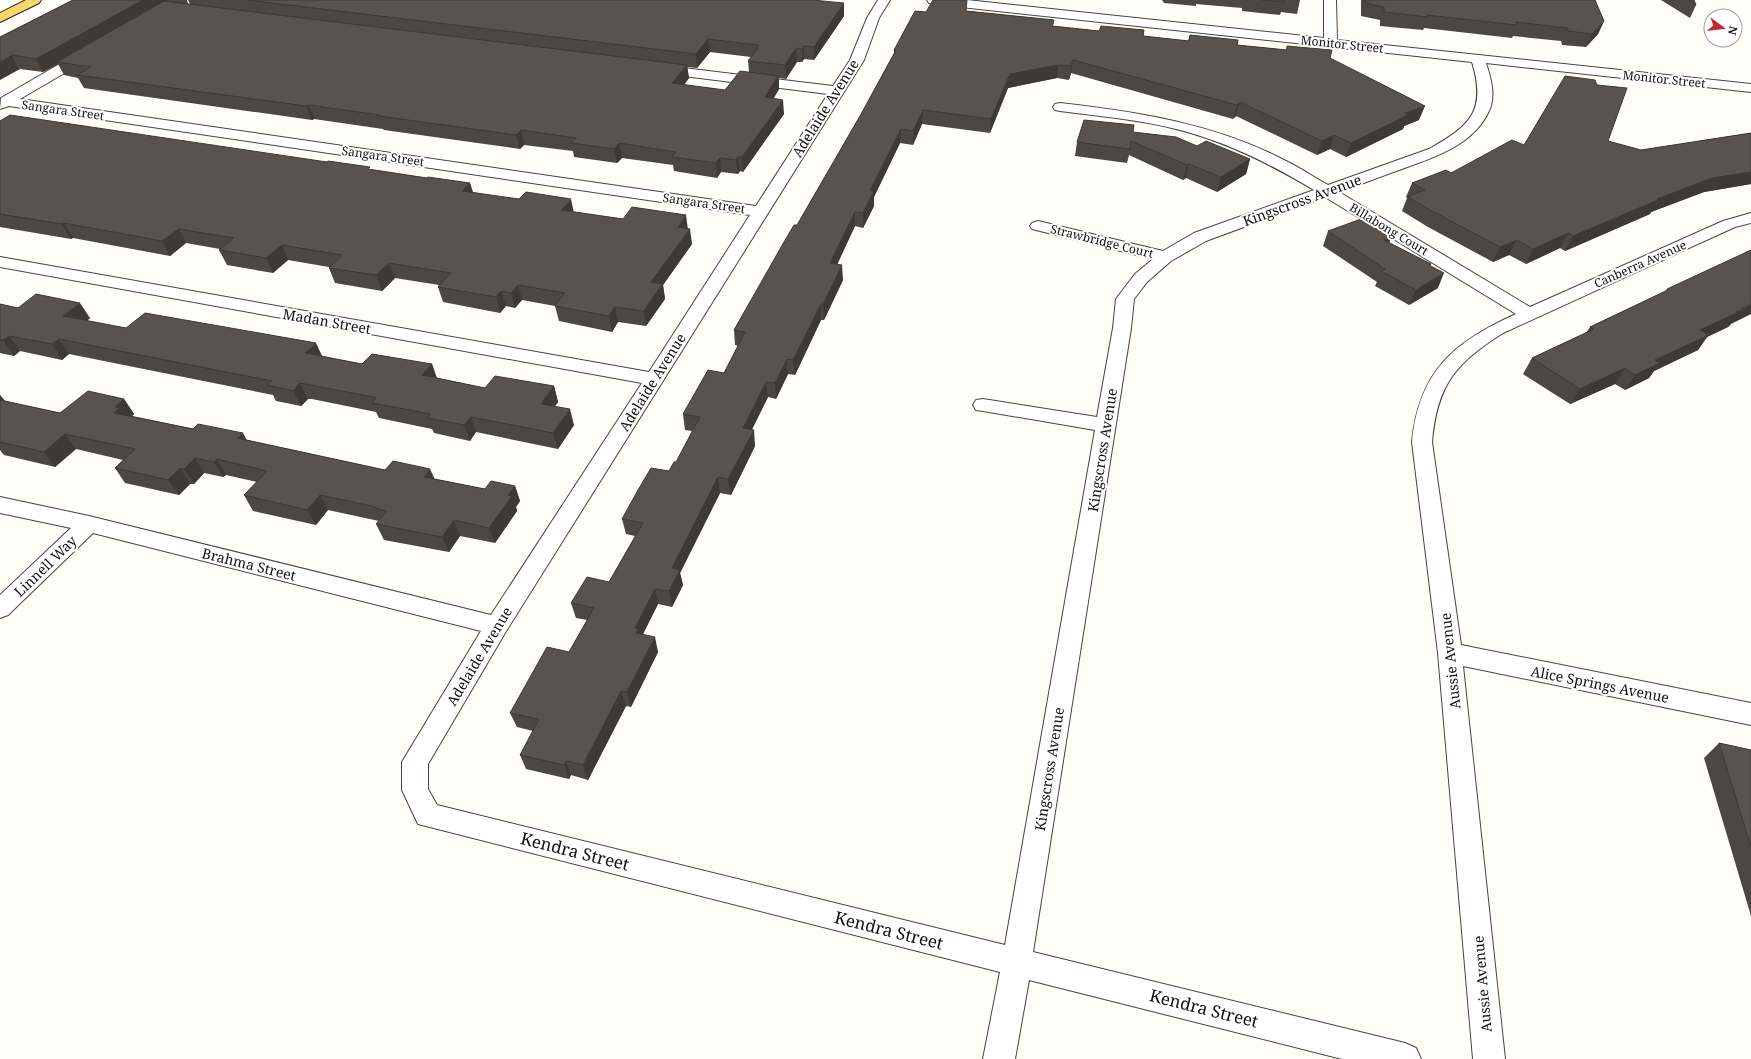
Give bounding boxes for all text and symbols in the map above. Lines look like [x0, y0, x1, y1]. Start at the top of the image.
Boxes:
north arrow [1703, 8, 1743, 48]
text: N [1725, 25, 1742, 37]
street label: Monitor Street [1300, 31, 1384, 57]
street label: Adelaide Avenue [787, 55, 863, 161]
street label: Monitor Street [1622, 66, 1706, 92]
street label: Sangara Street [21, 96, 105, 124]
street label: Sangara Street [341, 142, 425, 170]
street label: Kingscross Avenue [1240, 170, 1364, 230]
street label: Sangara Street [662, 189, 746, 217]
street label: Billabong Court [1346, 199, 1432, 259]
street label: Strawbridge Court [1049, 220, 1155, 262]
street label: Canberra Avenue [1591, 236, 1689, 292]
street label: Madan Street [281, 304, 373, 338]
street label: Adelaide Avenue [614, 329, 690, 435]
street label: Kingscross Avenue [1083, 387, 1121, 513]
street label: Linnell Way [10, 531, 81, 601]
street label: Brahma Street [200, 543, 298, 585]
street label: Adelaide Avenue [442, 603, 516, 709]
street label: Aussie Avenue [1435, 612, 1465, 710]
street label: Alice Springs Avenue [1529, 661, 1671, 707]
street label: Kingscross Avenue [1030, 706, 1068, 832]
street label: Kendra Street [518, 826, 632, 876]
street label: Kendra Street [832, 905, 946, 955]
street label: Aussie Avenue [1468, 935, 1496, 1033]
street label: Kendra Street [1147, 983, 1261, 1033]

